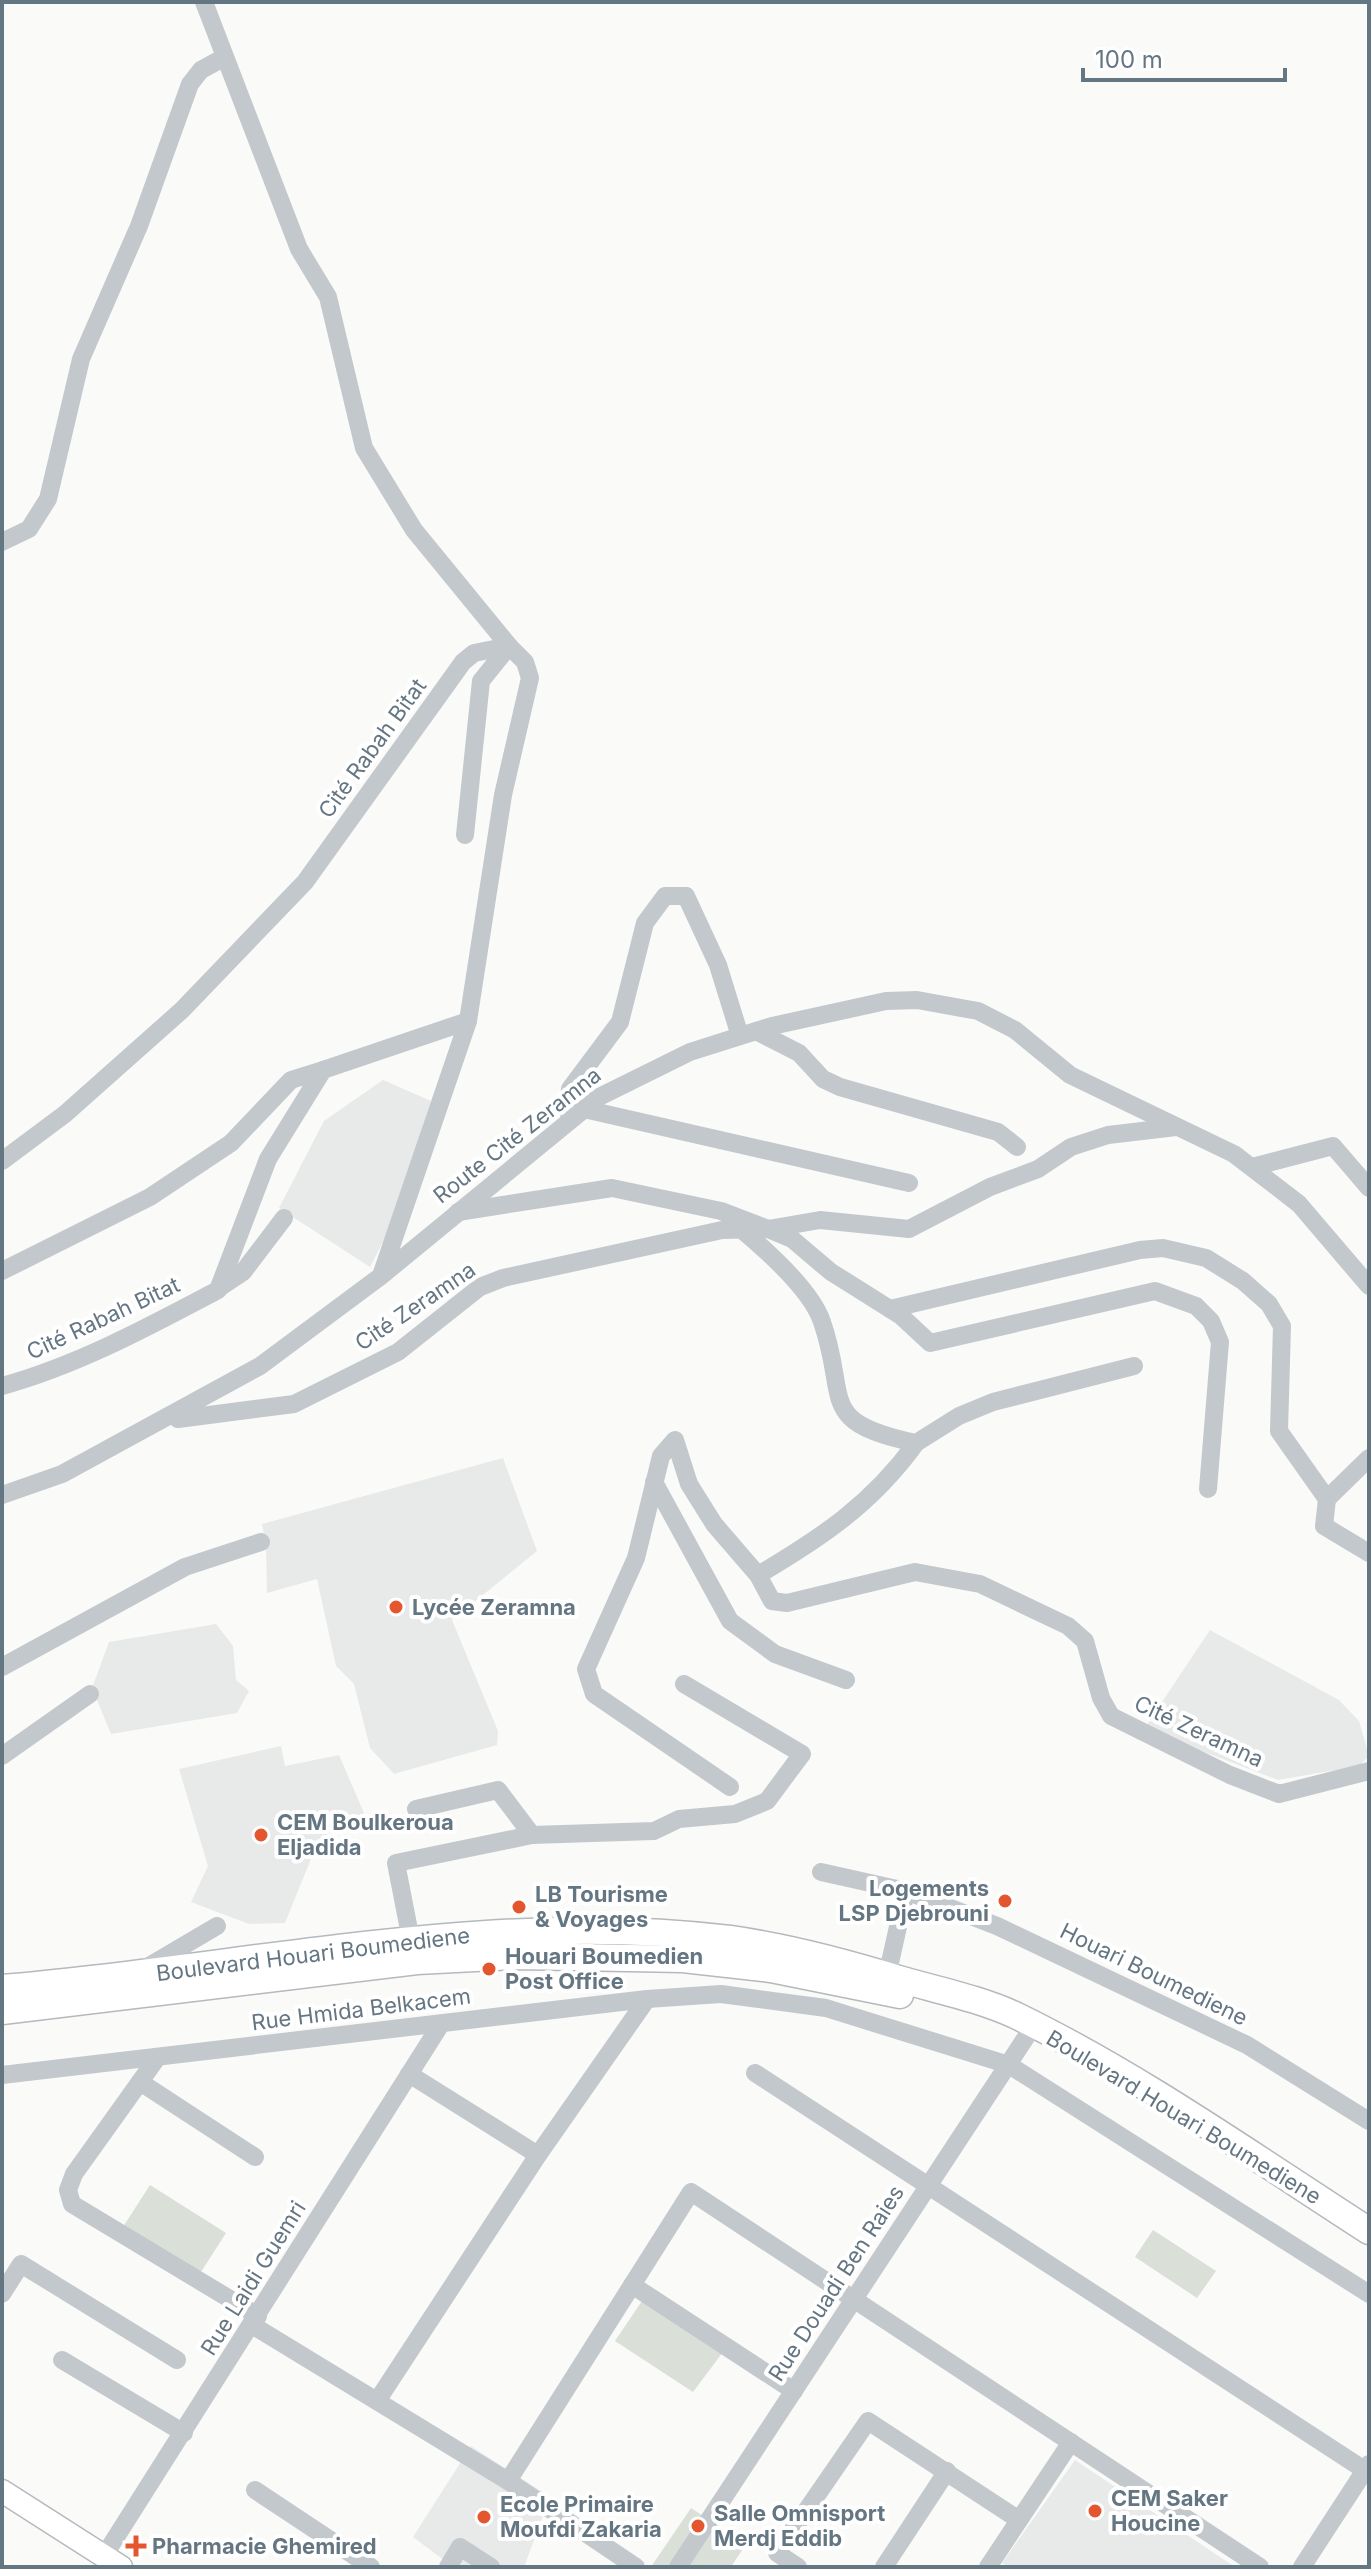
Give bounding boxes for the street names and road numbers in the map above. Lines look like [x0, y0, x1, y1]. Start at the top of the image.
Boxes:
street label: Cité Rabah Bitat [313, 673, 431, 823]
street label: Route Cité Zeramna [428, 1062, 606, 1208]
street label: Cité Zeramna [350, 1256, 480, 1356]
street label: Cité Rabah Bitat [22, 1271, 184, 1365]
street label: Cité Zeramna [1130, 1690, 1268, 1772]
street label: Houari Boumediene [1056, 1917, 1252, 2031]
street label: Boulevard Houari Boumediene [155, 1922, 471, 1986]
street label: Rue Hmida Belkacem [250, 1983, 472, 2035]
street label: Boulevard Houari Boumediene [1042, 2025, 1326, 2209]
street label: Rue Douadi Ben Raies [763, 2180, 909, 2386]
street label: Rue Laidi Guemri [195, 2196, 311, 2360]

